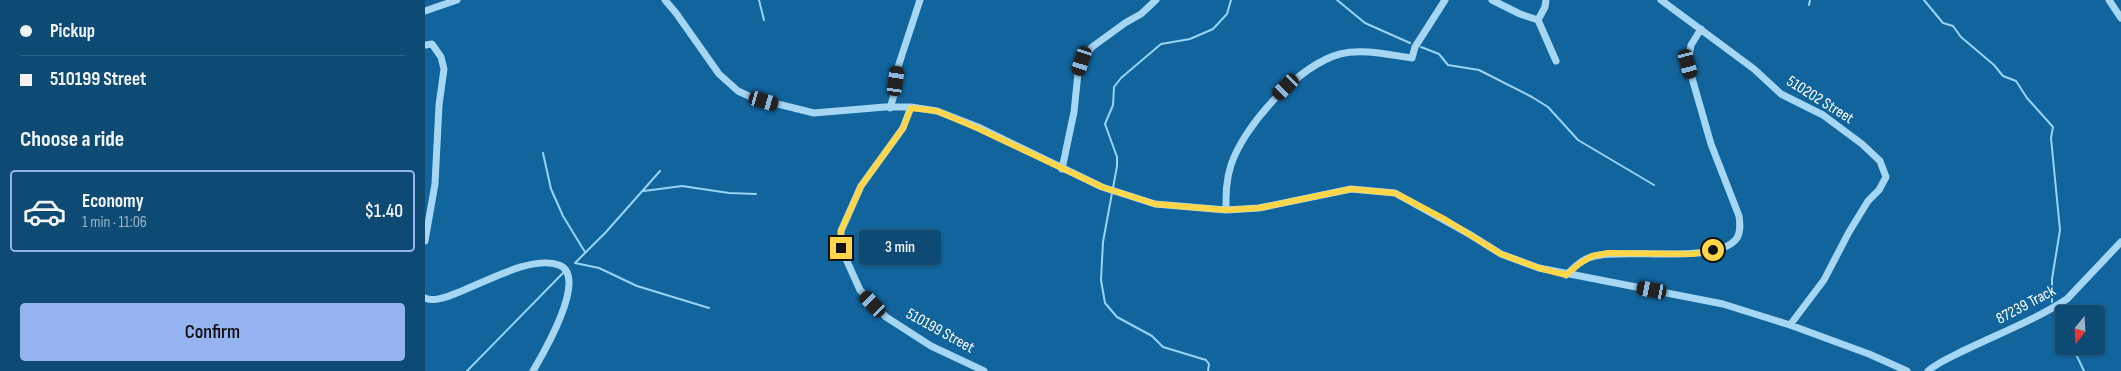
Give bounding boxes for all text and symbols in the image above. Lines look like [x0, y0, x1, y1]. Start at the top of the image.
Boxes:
text: Pickup [50, 20, 95, 43]
car [1070, 44, 1093, 78]
car [1676, 48, 1699, 80]
car [886, 65, 905, 97]
text: 510199 Street [50, 68, 146, 91]
car [1270, 71, 1301, 103]
street label: 510202 Street [1783, 72, 1857, 128]
car [747, 90, 780, 112]
text: Choose a ride [20, 126, 124, 153]
icon: car [22, 189, 67, 234]
text: Economy [82, 190, 144, 213]
text: $1.40 [364, 200, 403, 223]
text: 1 min · 11:06 [82, 213, 147, 232]
callout: 3 min [859, 230, 941, 266]
route end [830, 237, 852, 259]
text: 3 min [885, 238, 915, 257]
route start [1702, 239, 1724, 261]
car [1635, 280, 1668, 300]
street label: 87239 Track [1993, 281, 2059, 329]
car [857, 288, 888, 320]
button: Confirm [20, 303, 405, 361]
street label: 510199 Street [902, 304, 978, 358]
north arrow [2055, 305, 2105, 355]
map controls [2055, 305, 2105, 355]

